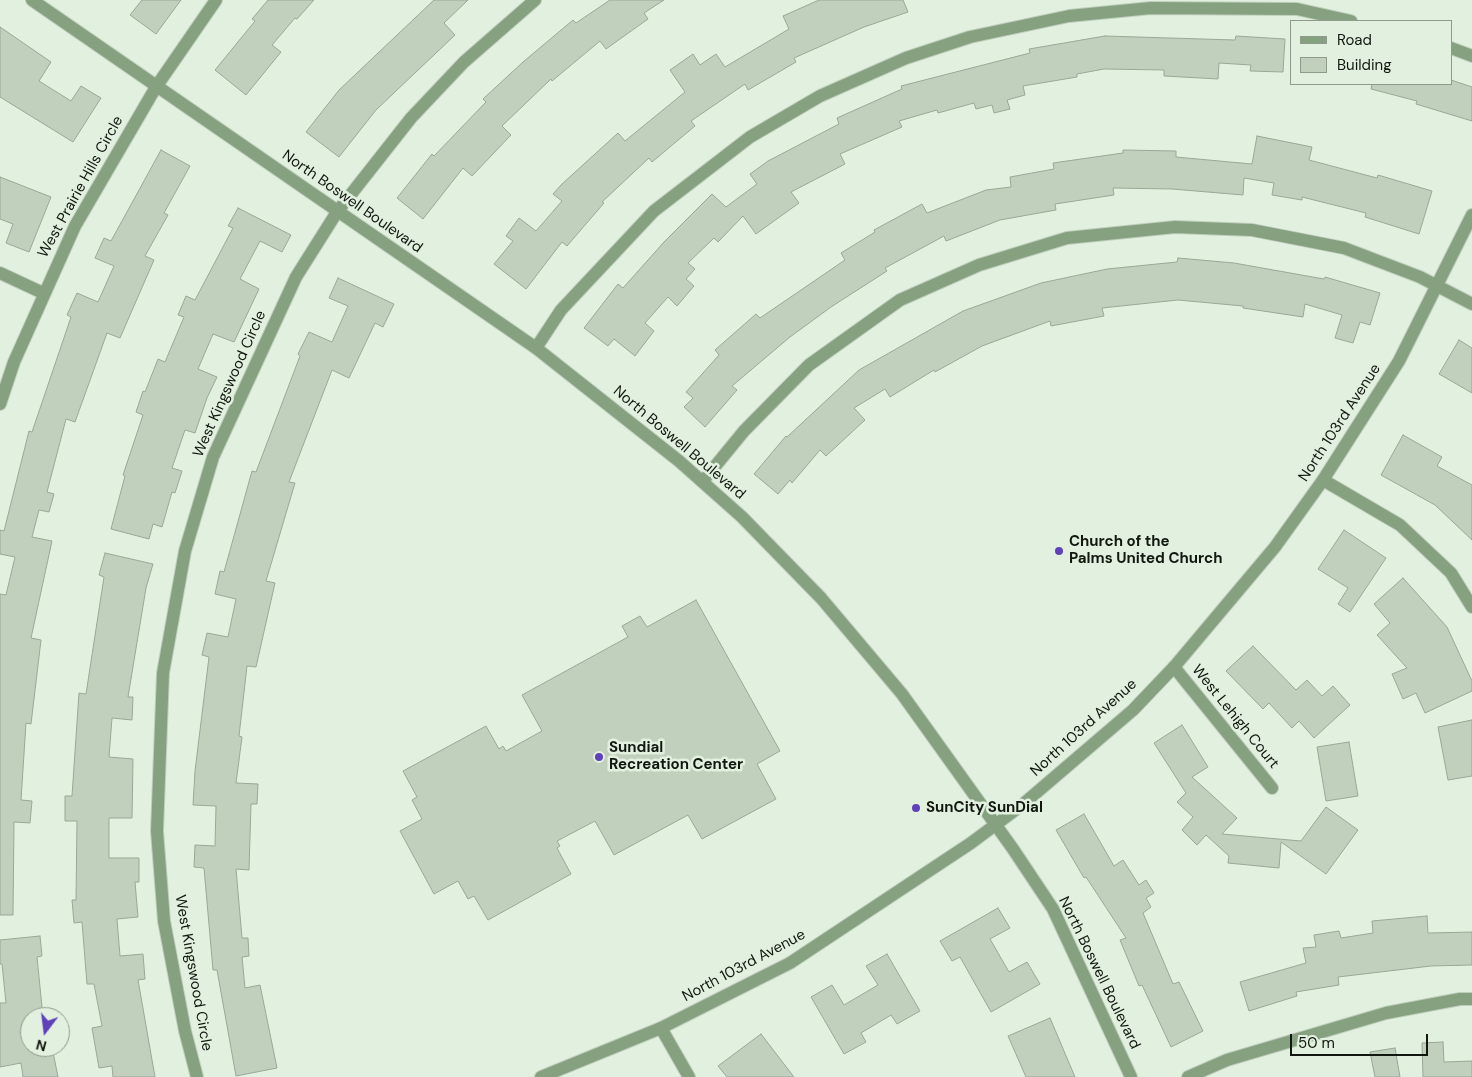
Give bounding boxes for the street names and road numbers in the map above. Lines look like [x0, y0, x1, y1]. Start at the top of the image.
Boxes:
street label: West Prairie Hills Circle [35, 113, 127, 261]
street label: North Boswell Boulevard [278, 147, 426, 257]
street label: West Kingswood Circle [190, 308, 270, 460]
street label: North 103rd Avenue [1295, 361, 1385, 485]
street label: North Boswell Boulevard [609, 382, 749, 504]
street label: West Lehigh Court [1188, 661, 1282, 773]
street label: North 103rd Avenue [1027, 676, 1141, 780]
street label: West Kingswood Circle [170, 893, 216, 1053]
street label: North Boswell Boulevard [1054, 894, 1144, 1052]
street label: North 103rd Avenue [679, 926, 809, 1006]

